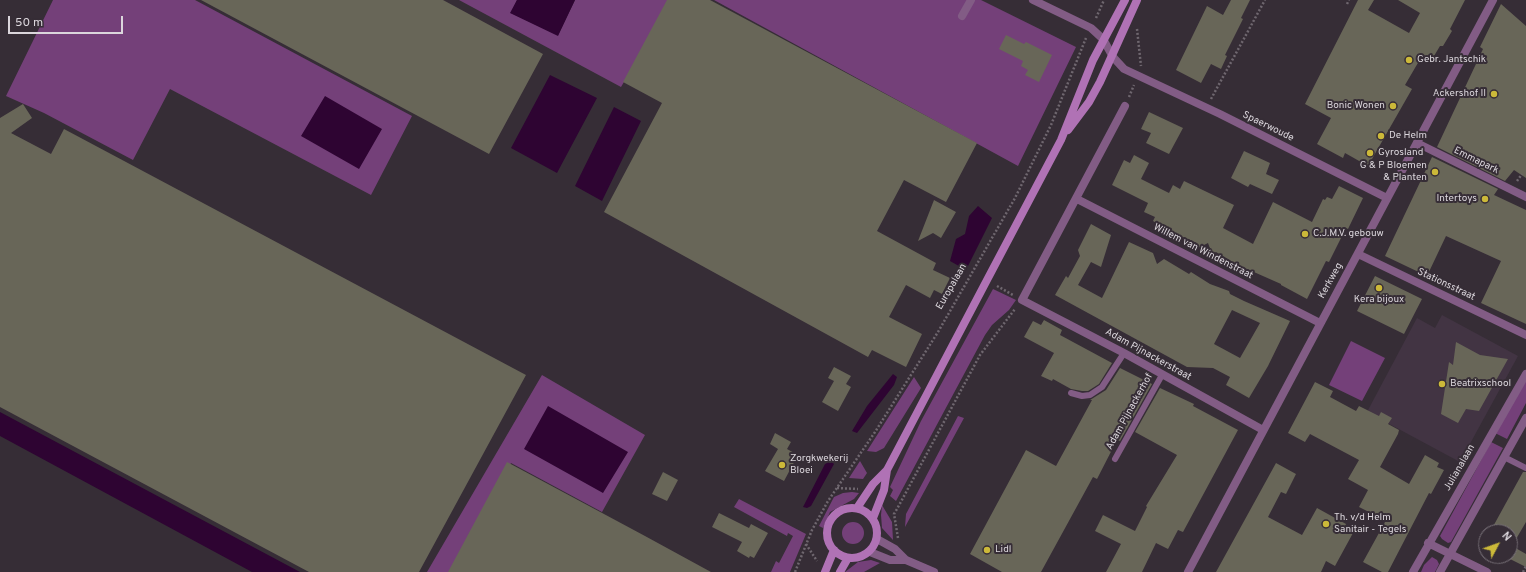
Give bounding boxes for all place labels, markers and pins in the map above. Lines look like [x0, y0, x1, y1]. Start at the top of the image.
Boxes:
place label: Gebr. Jantschik [1417, 54, 1486, 66]
marker: Gebr. Jantschik [1404, 55, 1414, 65]
place label: Ackershof II [1433, 88, 1486, 100]
marker: Ackershof II [1489, 89, 1499, 99]
place label: Bonic Wonen [1327, 100, 1385, 112]
marker: Bonic Wonen [1388, 101, 1398, 111]
place label: De Helm [1389, 130, 1427, 142]
marker: De Helm [1376, 131, 1386, 141]
place label: Gyrosland [1378, 147, 1423, 159]
marker: Gyrosland [1365, 148, 1375, 158]
place label: G & P Bloemen & Planten [1360, 160, 1427, 184]
marker: G & P Bloemen & Planten [1430, 167, 1440, 177]
place label: Intertoys [1437, 193, 1477, 205]
marker: Intertoys [1480, 194, 1490, 204]
place label: C.J.M.V. gebouw [1313, 228, 1384, 240]
marker: C.J.M.V. gebouw [1300, 229, 1310, 239]
marker: Kera bijoux [1374, 283, 1384, 293]
place label: Kera bijoux [1354, 294, 1404, 306]
place label: Beatrixschool [1450, 378, 1511, 390]
marker: Beatrixschool [1437, 379, 1447, 389]
place label: Zorgkwekerij Bloei [790, 453, 848, 476]
marker: Zorgkwekerij Bloei [777, 460, 787, 470]
place label: Th. v/d Helm Sanitair - Tegels [1334, 512, 1406, 536]
marker: Th. v/d Helm Sanitair - Tegels [1321, 519, 1331, 529]
place label: Lidl [995, 544, 1011, 556]
marker: Lidl [982, 545, 992, 555]

